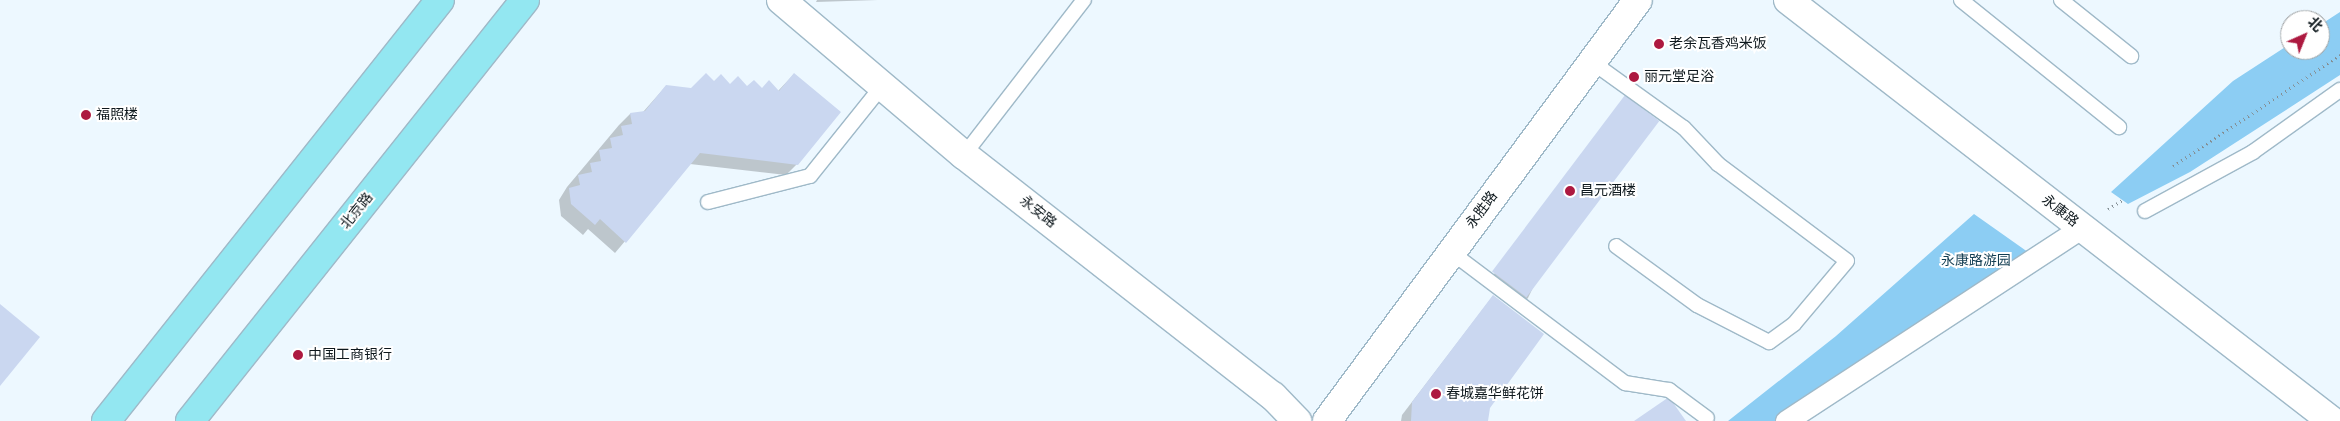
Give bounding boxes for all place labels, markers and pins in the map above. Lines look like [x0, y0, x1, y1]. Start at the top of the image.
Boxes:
place label: 老余瓦香鸡米饭 [1669, 36, 1767, 52]
marker: 老余瓦香鸡米饭 [1653, 38, 1665, 50]
place label: 丽元堂足浴 [1644, 69, 1714, 85]
marker: 丽元堂足浴 [1628, 71, 1640, 83]
place label: 福照楼 [96, 107, 138, 123]
marker: 福照楼 [80, 109, 92, 121]
place label: 昌元酒楼 [1580, 183, 1636, 199]
marker: 昌元酒楼 [1564, 185, 1576, 197]
place label: 中国工商银行 [308, 347, 392, 363]
marker: 中国工商银行 [292, 349, 304, 361]
place label: 春城嘉华鲜花饼 [1446, 386, 1544, 402]
marker: 春城嘉华鲜花饼 [1430, 388, 1442, 400]

